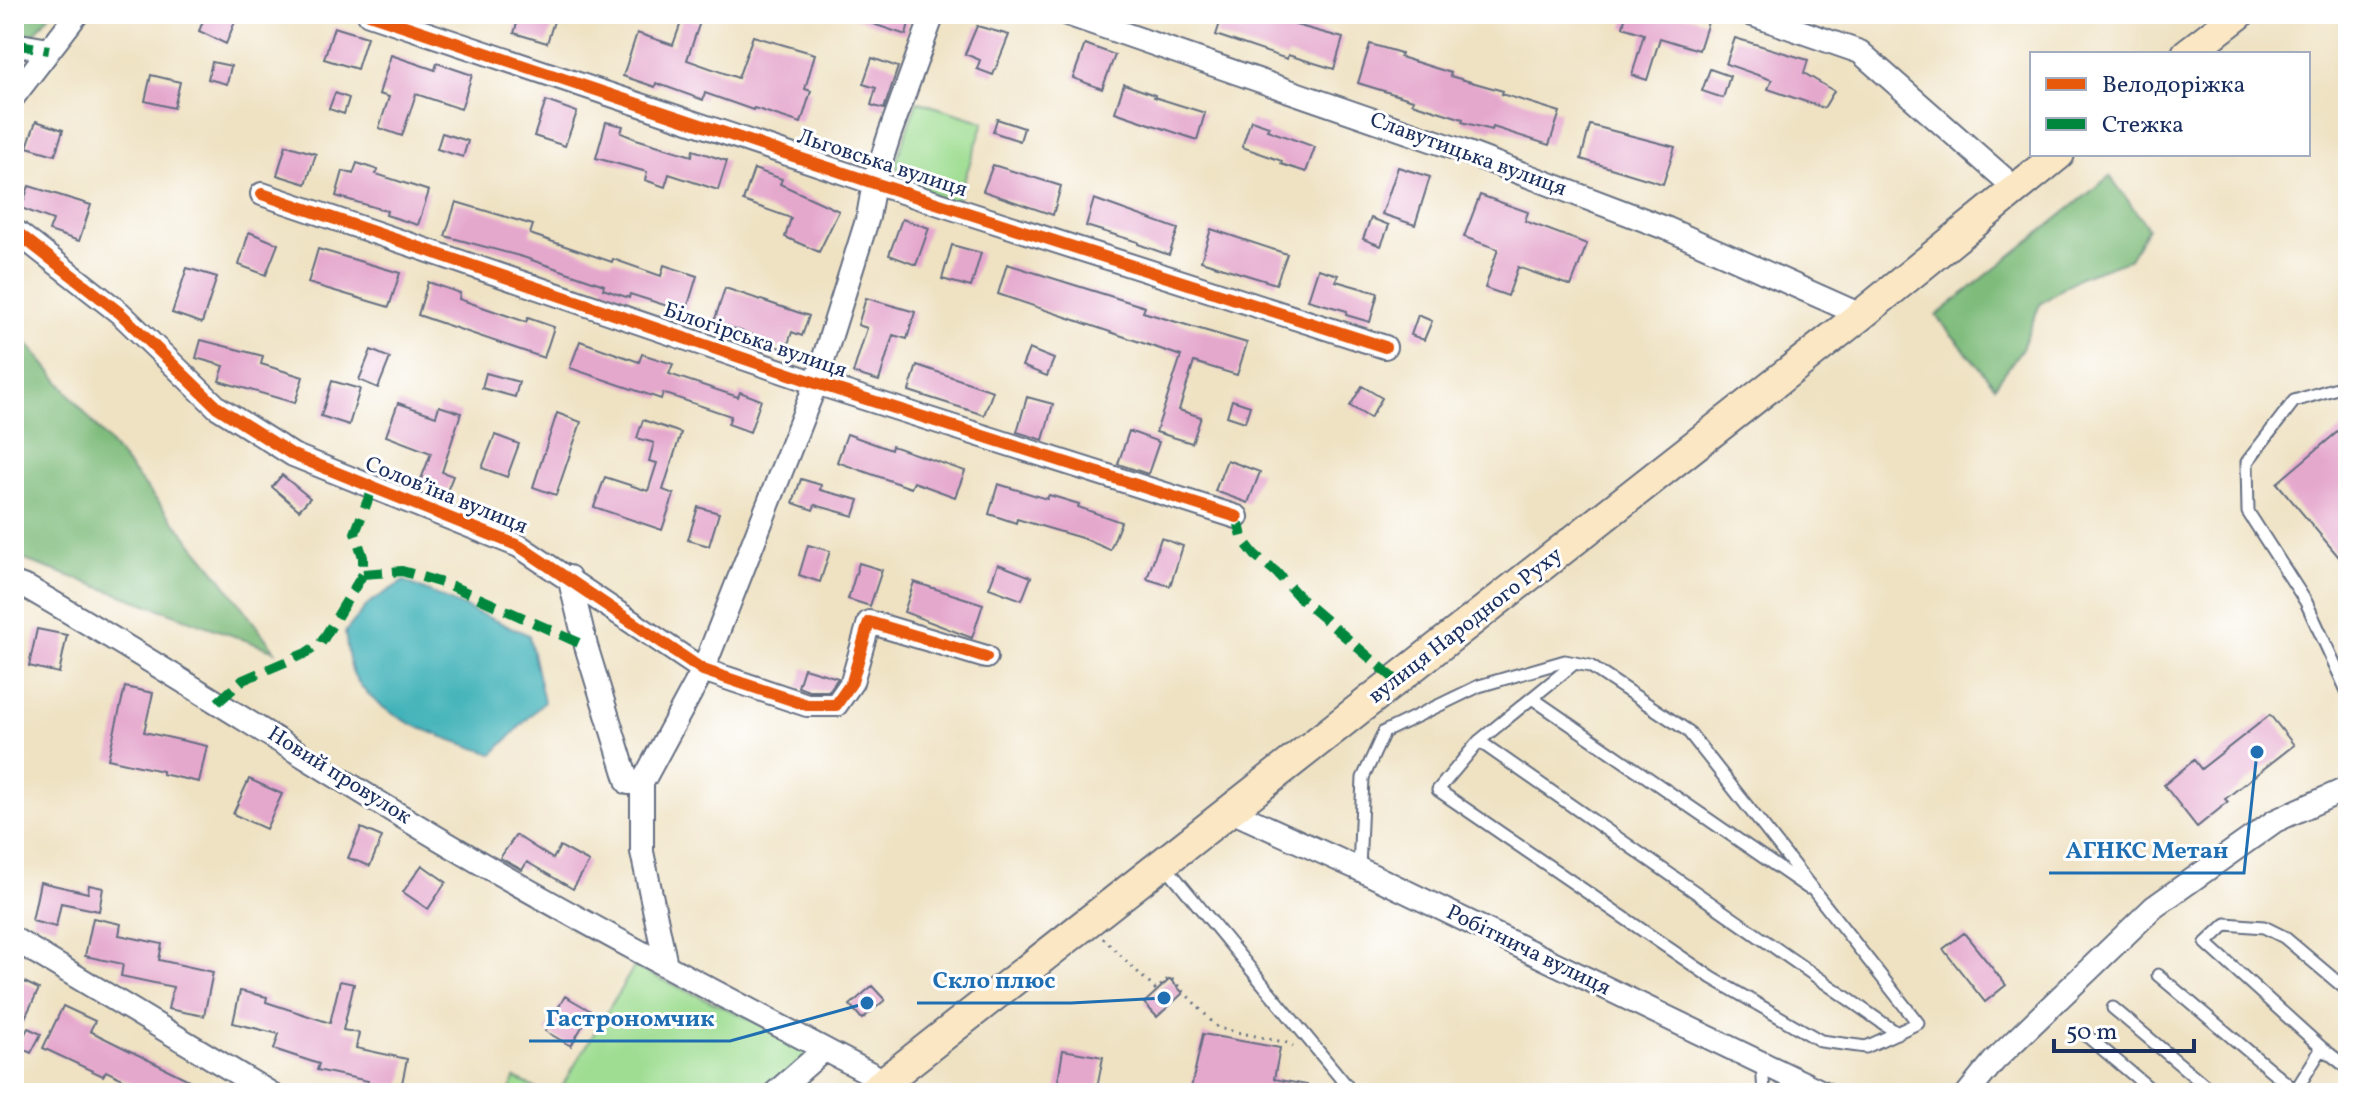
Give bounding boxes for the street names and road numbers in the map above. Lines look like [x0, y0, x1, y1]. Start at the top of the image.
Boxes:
street label: Славутицька вулиця [1365, 105, 1571, 205]
street label: Льговська вулиця [793, 122, 971, 206]
street label: Білогірська вулиця [659, 295, 851, 387]
street label: Соловʼїна вулиця [360, 449, 532, 543]
street label: вулиця Народного Руху [1362, 540, 1570, 712]
street label: Новий провулок [261, 719, 417, 833]
street label: Робітнича вулиця [1441, 898, 1615, 1004]

